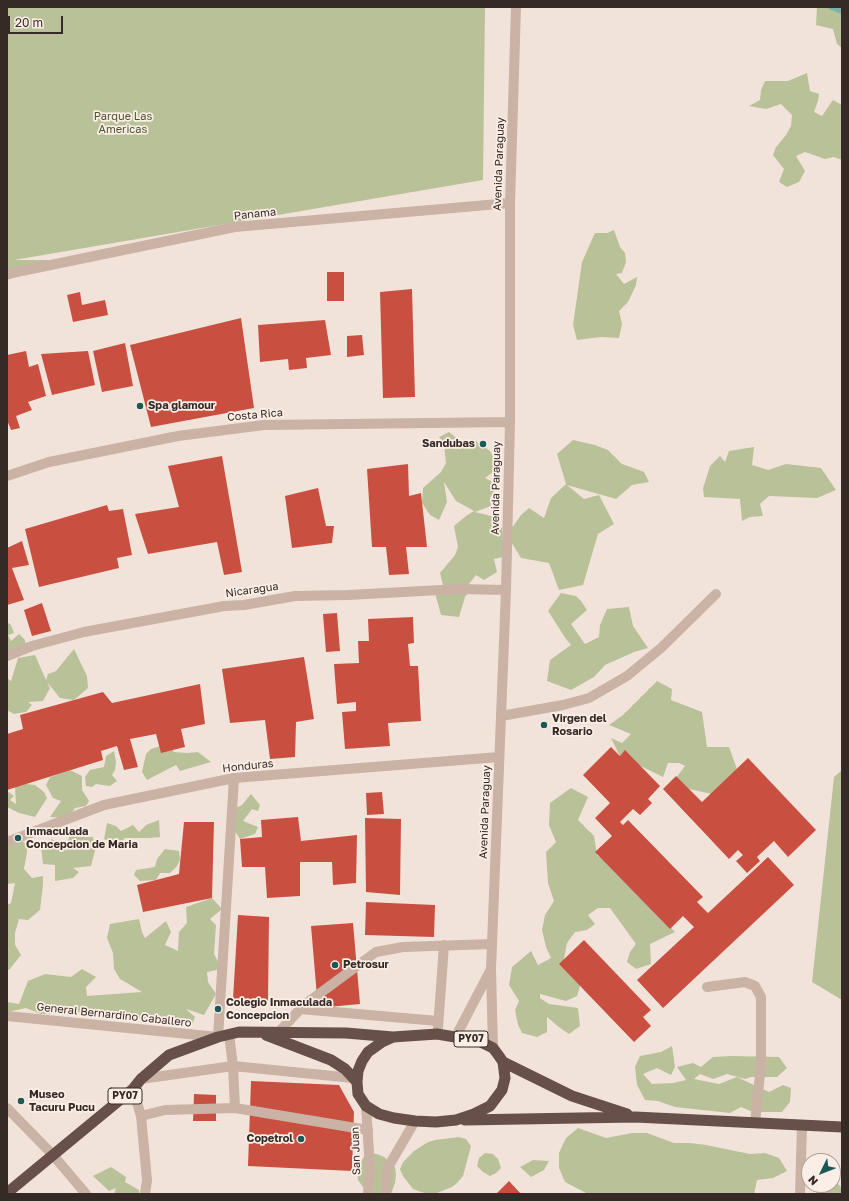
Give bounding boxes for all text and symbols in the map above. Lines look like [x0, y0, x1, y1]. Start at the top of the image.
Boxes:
scale bar [10, 8, 65, 34]
text: 20 m [15, 15, 43, 30]
park label: Parque Las Americas [94, 110, 152, 136]
street label: Avenida Paraguay [491, 117, 507, 211]
street label: Panama [233, 205, 277, 223]
place label: Spa glamour [148, 399, 215, 413]
marker: Spa glamour [135, 401, 145, 411]
street label: Costa Rica [227, 406, 283, 424]
place label: Sandubas [422, 437, 475, 451]
marker: Sandubas [478, 439, 488, 449]
street label: Avenida Paraguay [489, 441, 503, 535]
street label: Nicaragua [225, 580, 279, 600]
place label: Virgen del Rosario [552, 712, 607, 738]
marker: Virgen del Rosario [539, 720, 549, 730]
street label: Honduras [222, 757, 274, 775]
street label: Avenida Paraguay [477, 765, 493, 859]
place label: Inmaculada Concepcion de Maria [26, 825, 138, 851]
marker: Inmaculada Concepcion de Maria [13, 833, 23, 843]
place label: Petrosur [343, 958, 389, 972]
marker: Petrosur [330, 960, 340, 970]
place label: Colegio Inmaculada Concepcion [226, 996, 332, 1022]
street label: General Bernardino Caballero [36, 1000, 192, 1030]
marker: Colegio Inmaculada Concepcion [213, 1004, 223, 1014]
road number: PY07 [454, 1031, 488, 1047]
place label: Museo Tacuru Pucu [29, 1088, 95, 1114]
road number: PY07 [108, 1088, 142, 1104]
marker: Museo Tacuru Pucu [16, 1096, 26, 1106]
street label: San Juan [349, 1127, 363, 1175]
place label: Copetrol [247, 1132, 293, 1146]
marker: Copetrol [296, 1134, 306, 1144]
north arrow [801, 1153, 841, 1193]
text: N [805, 1173, 820, 1188]

